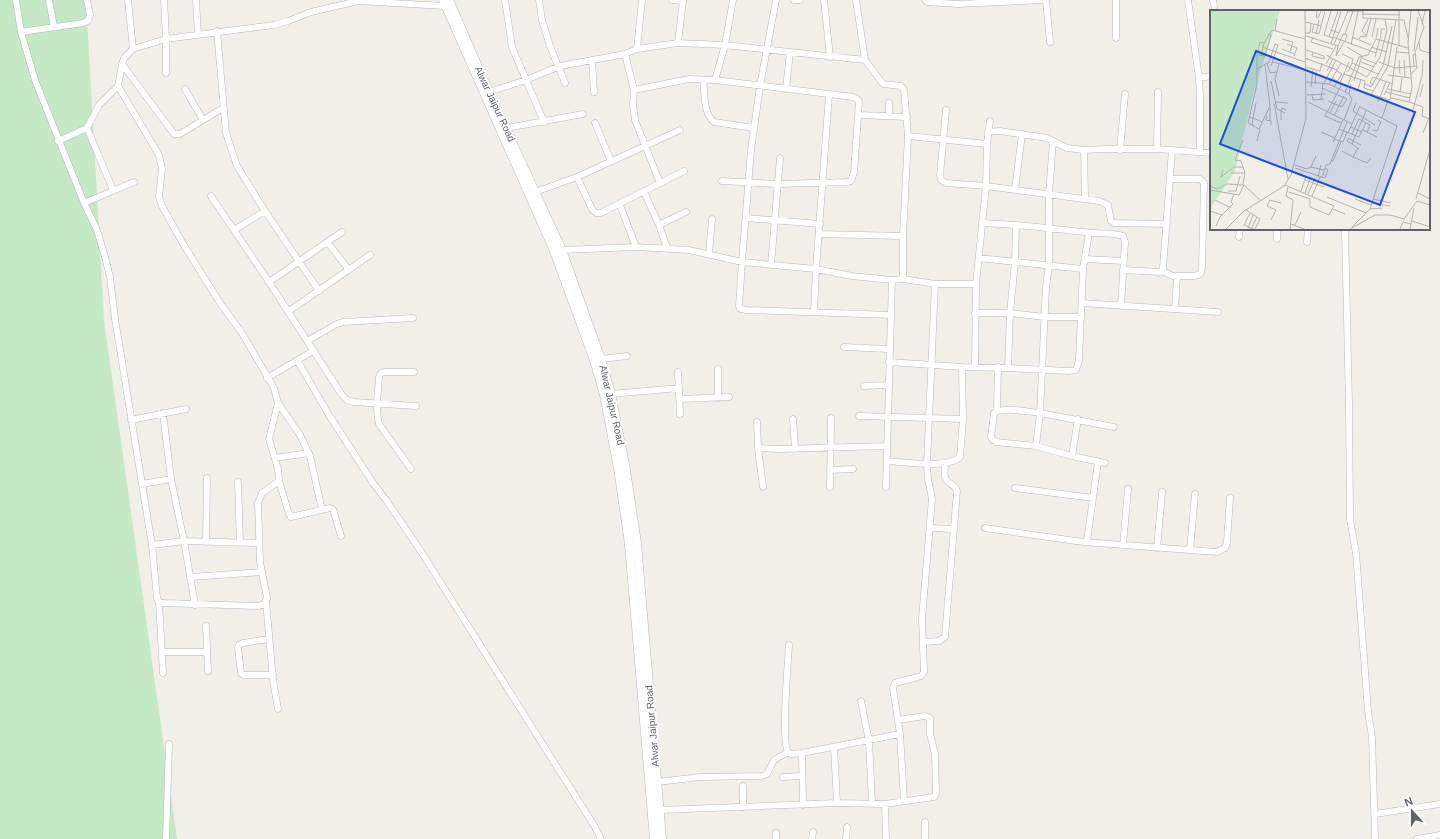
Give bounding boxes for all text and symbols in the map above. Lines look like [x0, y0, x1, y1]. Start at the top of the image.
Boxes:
inset map [1210, 10, 1430, 230]
street label: Alwar Jaipur Road [473, 65, 517, 143]
street label: Alwar Jaipur Road [597, 364, 627, 446]
street label: Alwar Jaipur Road [643, 685, 661, 767]
north arrow [1392, 791, 1432, 831]
text: N [1403, 795, 1414, 809]

